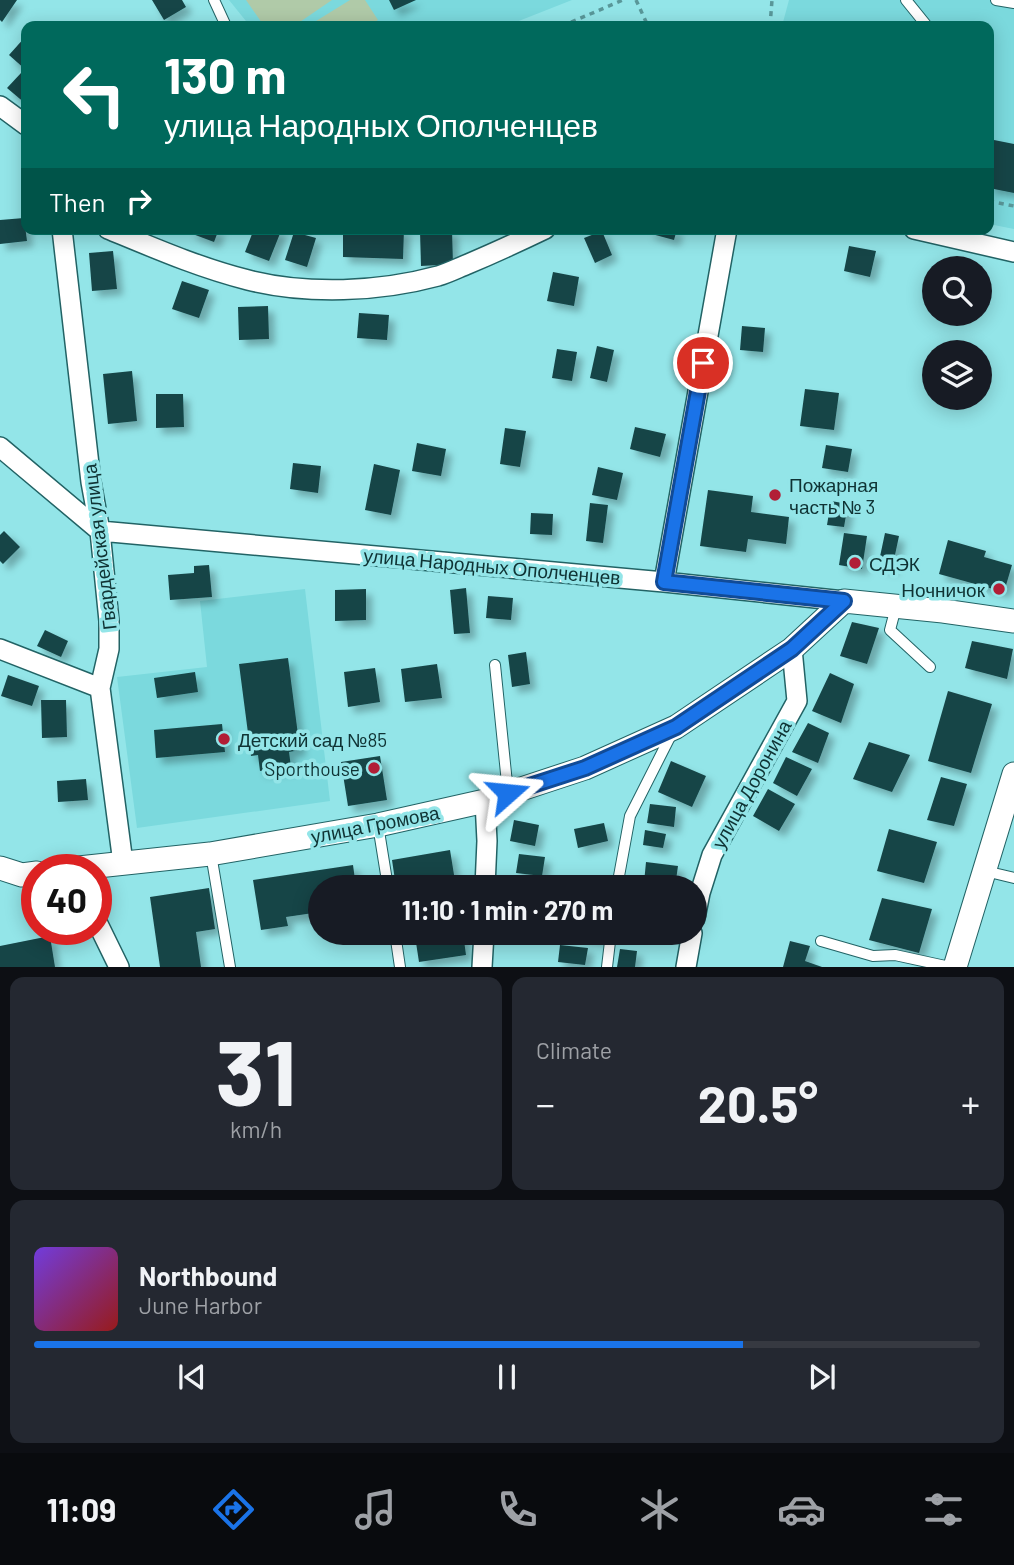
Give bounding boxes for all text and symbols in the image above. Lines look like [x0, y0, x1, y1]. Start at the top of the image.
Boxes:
text: 130 m [164, 45, 286, 104]
icon: left [49, 49, 140, 140]
text: улица Народных Ополченцев [164, 105, 598, 143]
icon: right [120, 182, 158, 220]
text: Then [49, 186, 106, 217]
map controls [922, 256, 992, 410]
button: search [922, 256, 992, 326]
pin [673, 333, 733, 393]
button: layers [922, 340, 992, 410]
icon: arrive [684, 344, 722, 382]
street label: Гвардейская улица [77, 462, 121, 631]
place label: Пожарная часть № 3 [789, 473, 878, 518]
marker: Пожарная часть № 3 [767, 487, 783, 503]
street label: улица Народных Ополченцев [363, 543, 621, 589]
place label: СДЭК [869, 552, 920, 575]
marker: СДЭК [847, 555, 863, 571]
place label: Ночничок [901, 578, 986, 601]
marker: Ночничок [991, 581, 1007, 597]
street label: улица Доронина [706, 716, 796, 852]
place label: Детский сад №85 [238, 728, 387, 751]
marker: Детский сад №85 [216, 731, 232, 747]
position arrow [471, 756, 545, 830]
place label: Sporthouse [264, 757, 360, 780]
marker: Sporthouse [366, 760, 382, 776]
street label: улица Громова [309, 800, 442, 848]
speed limit sign: 40 [21, 854, 112, 945]
text: 11:10 · 1 min · 270 m [402, 894, 613, 925]
text: 31 [215, 1015, 297, 1124]
text: Climate [536, 1036, 612, 1064]
text: 20.5° [698, 1071, 818, 1133]
text: − [536, 1080, 555, 1126]
text: + [961, 1080, 980, 1126]
text: km/h [230, 1115, 282, 1143]
text: Northbound [139, 1260, 277, 1291]
text: June Harbor [139, 1291, 262, 1319]
icon: previous [173, 1358, 211, 1396]
icon: pause [488, 1358, 526, 1396]
icon: next [803, 1358, 841, 1396]
icon: directions [209, 1485, 258, 1534]
icon: music [351, 1485, 400, 1534]
icon: phone [493, 1485, 542, 1534]
icon: climate [635, 1485, 684, 1534]
icon: car [777, 1485, 826, 1534]
icon: filters [919, 1485, 968, 1534]
text: 11:09 [46, 1490, 116, 1528]

